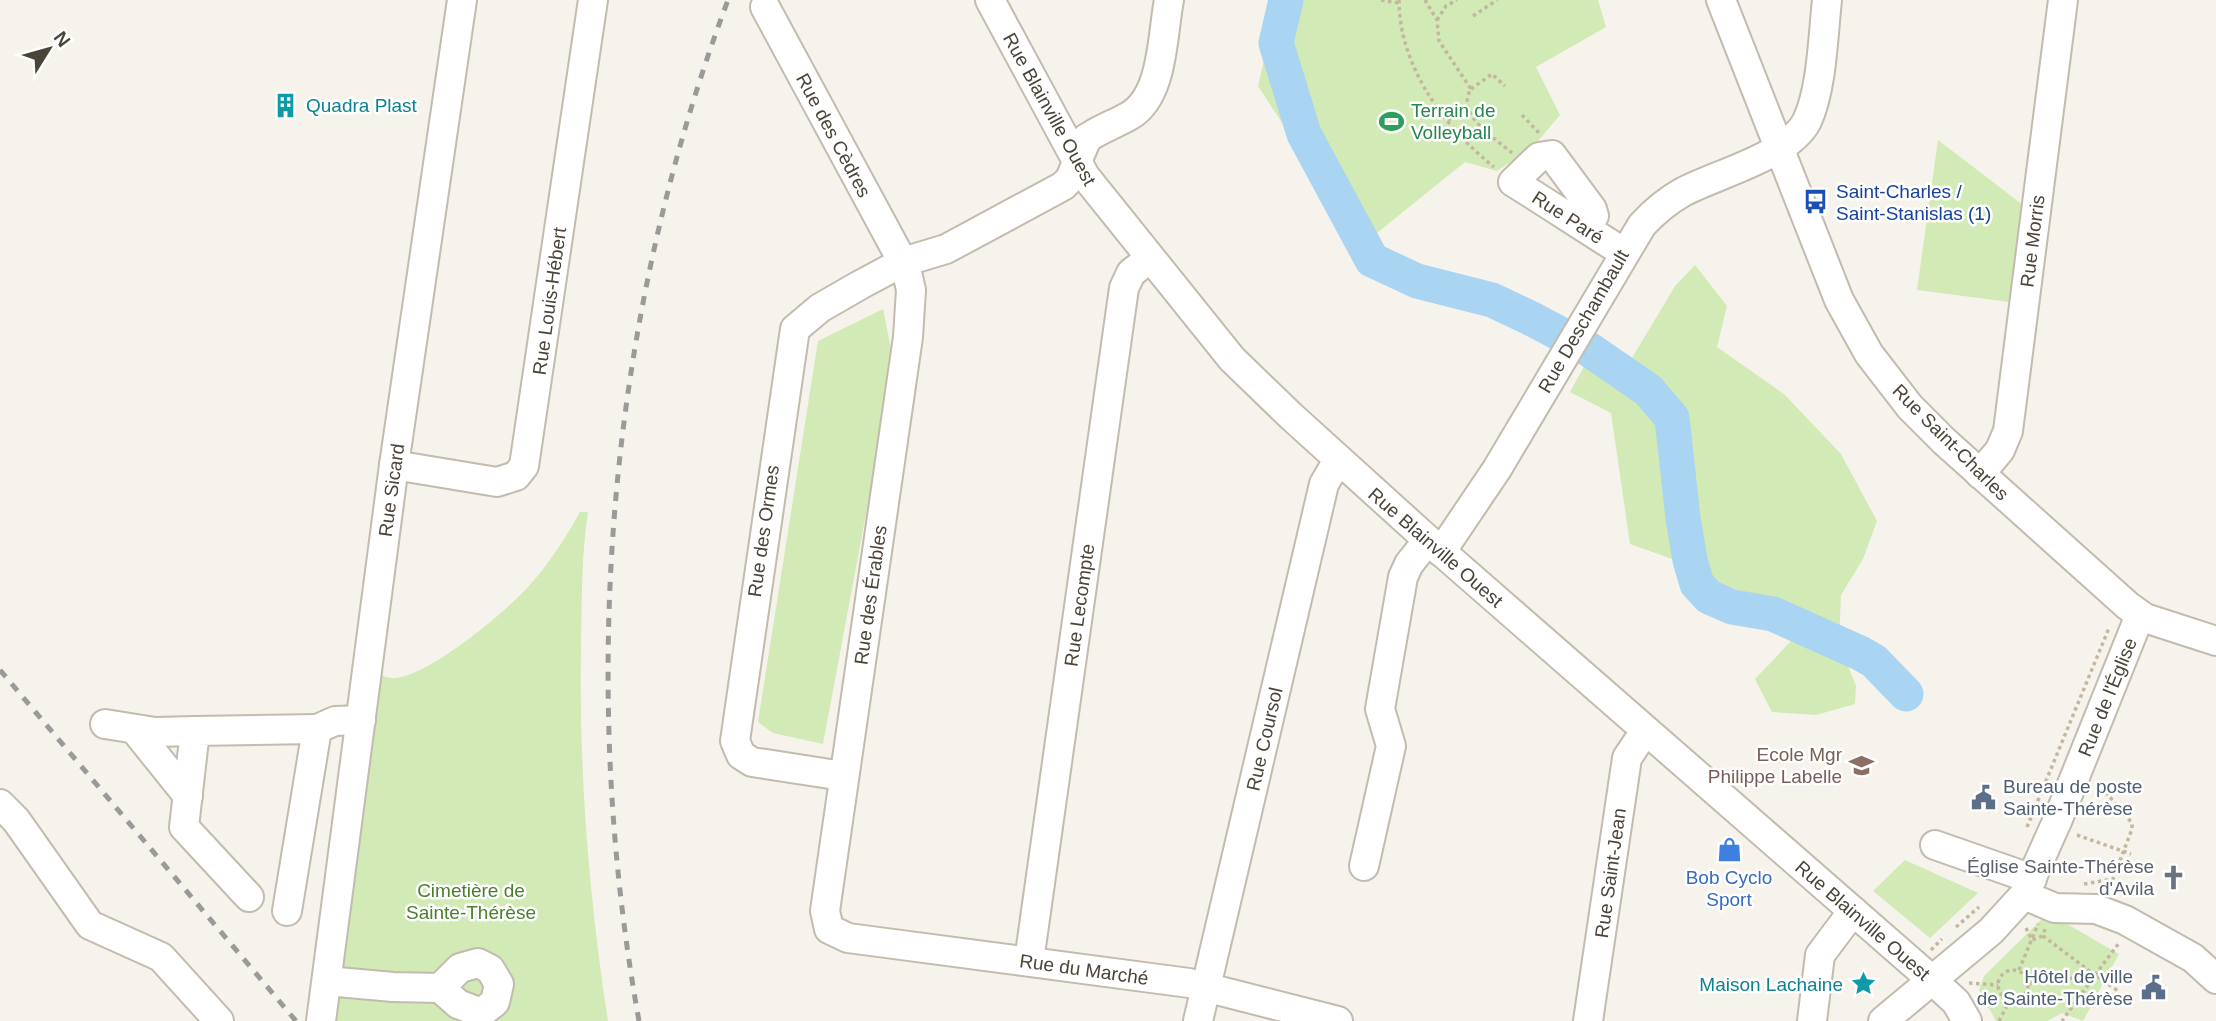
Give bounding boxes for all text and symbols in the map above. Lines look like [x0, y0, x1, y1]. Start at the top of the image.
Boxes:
north arrow [14, 14, 84, 84]
text: N [50, 27, 75, 51]
street label: Rue Blainville Ouest [999, 29, 1101, 190]
street label: Rue des Cèdres [792, 70, 875, 201]
building icon: Quadra Plast [272, 91, 300, 119]
place label: Quadra Plast [306, 95, 418, 116]
place label: Terrain de Volleyball [1411, 100, 1496, 143]
sports icon: Terrain de Volleyball [1377, 107, 1405, 135]
place label: Saint-Charles / Saint-Stanislas (1) [1836, 181, 1991, 224]
street label: Rue Paré [1528, 187, 1607, 248]
bus stop icon: Saint-Charles / Saint-Stanislas (1) [1802, 188, 1830, 216]
street label: Rue Morris [2016, 194, 2049, 288]
street label: Rue Louis-Hébert [529, 225, 570, 376]
street label: Rue Deschambault [1534, 245, 1633, 396]
street label: Rue Saint-Charles [1888, 380, 2013, 505]
street label: Rue Sicard [375, 442, 408, 538]
street label: Rue des Ormes [744, 464, 783, 598]
street label: Rue Blainville Ouest [1364, 483, 1508, 612]
street label: Rue des Érables [850, 524, 891, 666]
street label: Rue Lecompte [1060, 542, 1098, 668]
street label: Rue de l'Église [2074, 635, 2141, 760]
street label: Rue Coursol [1242, 685, 1287, 793]
place label: Ecole Mgr Philippe Labelle [1708, 744, 1843, 787]
school or university icon: Ecole Mgr Philippe Labelle [1848, 751, 1876, 779]
place label: Bureau de poste Sainte-Thérèse [2003, 776, 2142, 819]
public building icon: Bureau de poste Sainte-Thérèse [1969, 783, 1997, 811]
street label: Rue Saint-Jean [1591, 807, 1630, 939]
shop icon: Bob Cyclo Sport [1715, 835, 1743, 863]
street label: Rue Blainville Ouest [1791, 856, 1935, 985]
place label: Église Sainte-Thérèse d'Avila [1967, 856, 2154, 899]
church icon: Église Sainte-Thérèse d'Avila [2160, 863, 2188, 891]
place label: Bob Cyclo Sport [1686, 867, 1772, 910]
park label: Cimetière de Sainte-Thérèse [406, 880, 536, 923]
street label: Rue du Marché [1018, 950, 1150, 989]
place label: Hôtel de ville de Sainte-Thérèse [1977, 966, 2133, 1009]
place icon: Maison Lachaine [1849, 970, 1877, 998]
public building icon: Hôtel de ville de Sainte-Thérèse [2139, 973, 2167, 1001]
place label: Maison Lachaine [1699, 974, 1843, 995]

